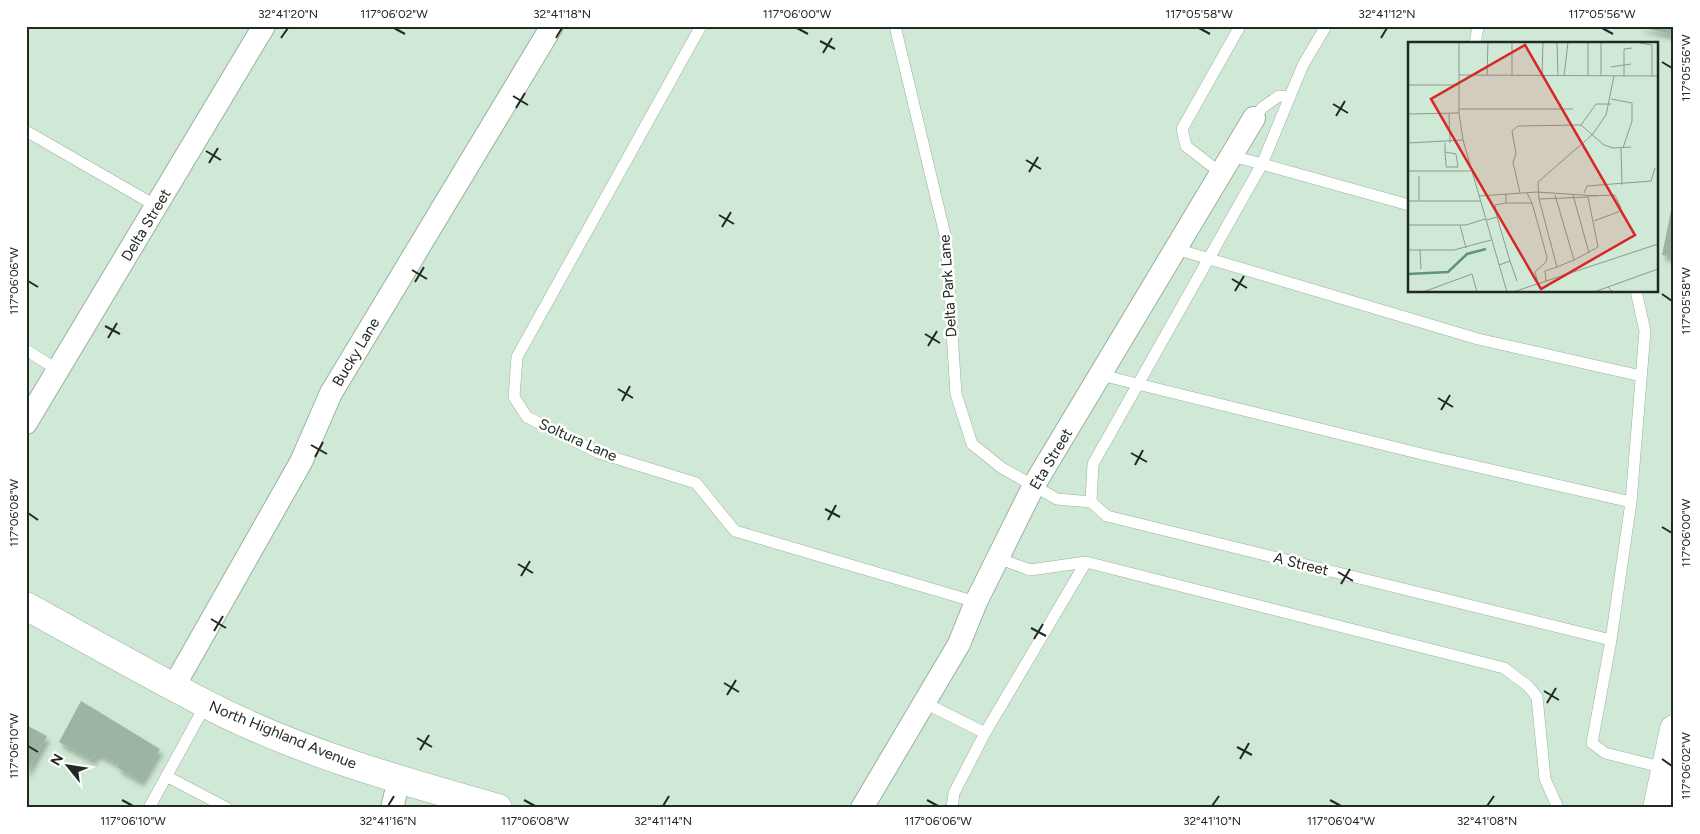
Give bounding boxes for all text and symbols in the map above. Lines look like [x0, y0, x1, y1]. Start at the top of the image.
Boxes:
text: 32°41'20"N [258, 7, 318, 21]
text: 117°06'02"W [360, 7, 428, 21]
text: 32°41'18"N [533, 7, 591, 21]
text: 117°06'00"W [763, 7, 832, 21]
text: 117°05'58"W [1165, 7, 1233, 21]
text: 32°41'12"N [1358, 7, 1416, 21]
text: 117°05'56"W [1569, 7, 1636, 21]
text: 117°05'56"W [1679, 34, 1693, 101]
inset map [1408, 42, 1658, 292]
street label: Delta Street [117, 185, 175, 264]
street label: Delta Park Lane [935, 234, 961, 338]
text: 117°06'06"W [7, 247, 21, 315]
text: 117°05'58"W [1679, 267, 1693, 335]
street label: Bucky Lane [329, 315, 383, 389]
street label: Soltura Lane [536, 415, 620, 465]
street label: Eta Street [1026, 425, 1076, 493]
text: 117°06'08"W [7, 478, 21, 547]
text: 117°06'00"W [1679, 498, 1693, 567]
street label: A Street [1272, 549, 1331, 580]
street label: North Highland Avenue [207, 697, 359, 773]
text: 117°06'10"W [7, 713, 21, 779]
text: 117°06'02"W [1679, 732, 1693, 800]
north arrow [42, 742, 92, 792]
text: N [47, 751, 67, 769]
text: 117°06'10"W [100, 814, 166, 828]
text: 32°41'16"N [359, 814, 417, 828]
text: 117°06'08"W [501, 814, 570, 828]
text: 32°41'14"N [634, 814, 692, 828]
text: 117°06'06"W [904, 814, 972, 828]
text: 32°41'10"N [1183, 814, 1241, 828]
text: 117°06'04"W [1307, 814, 1376, 828]
text: 32°41'08"N [1457, 814, 1517, 828]

